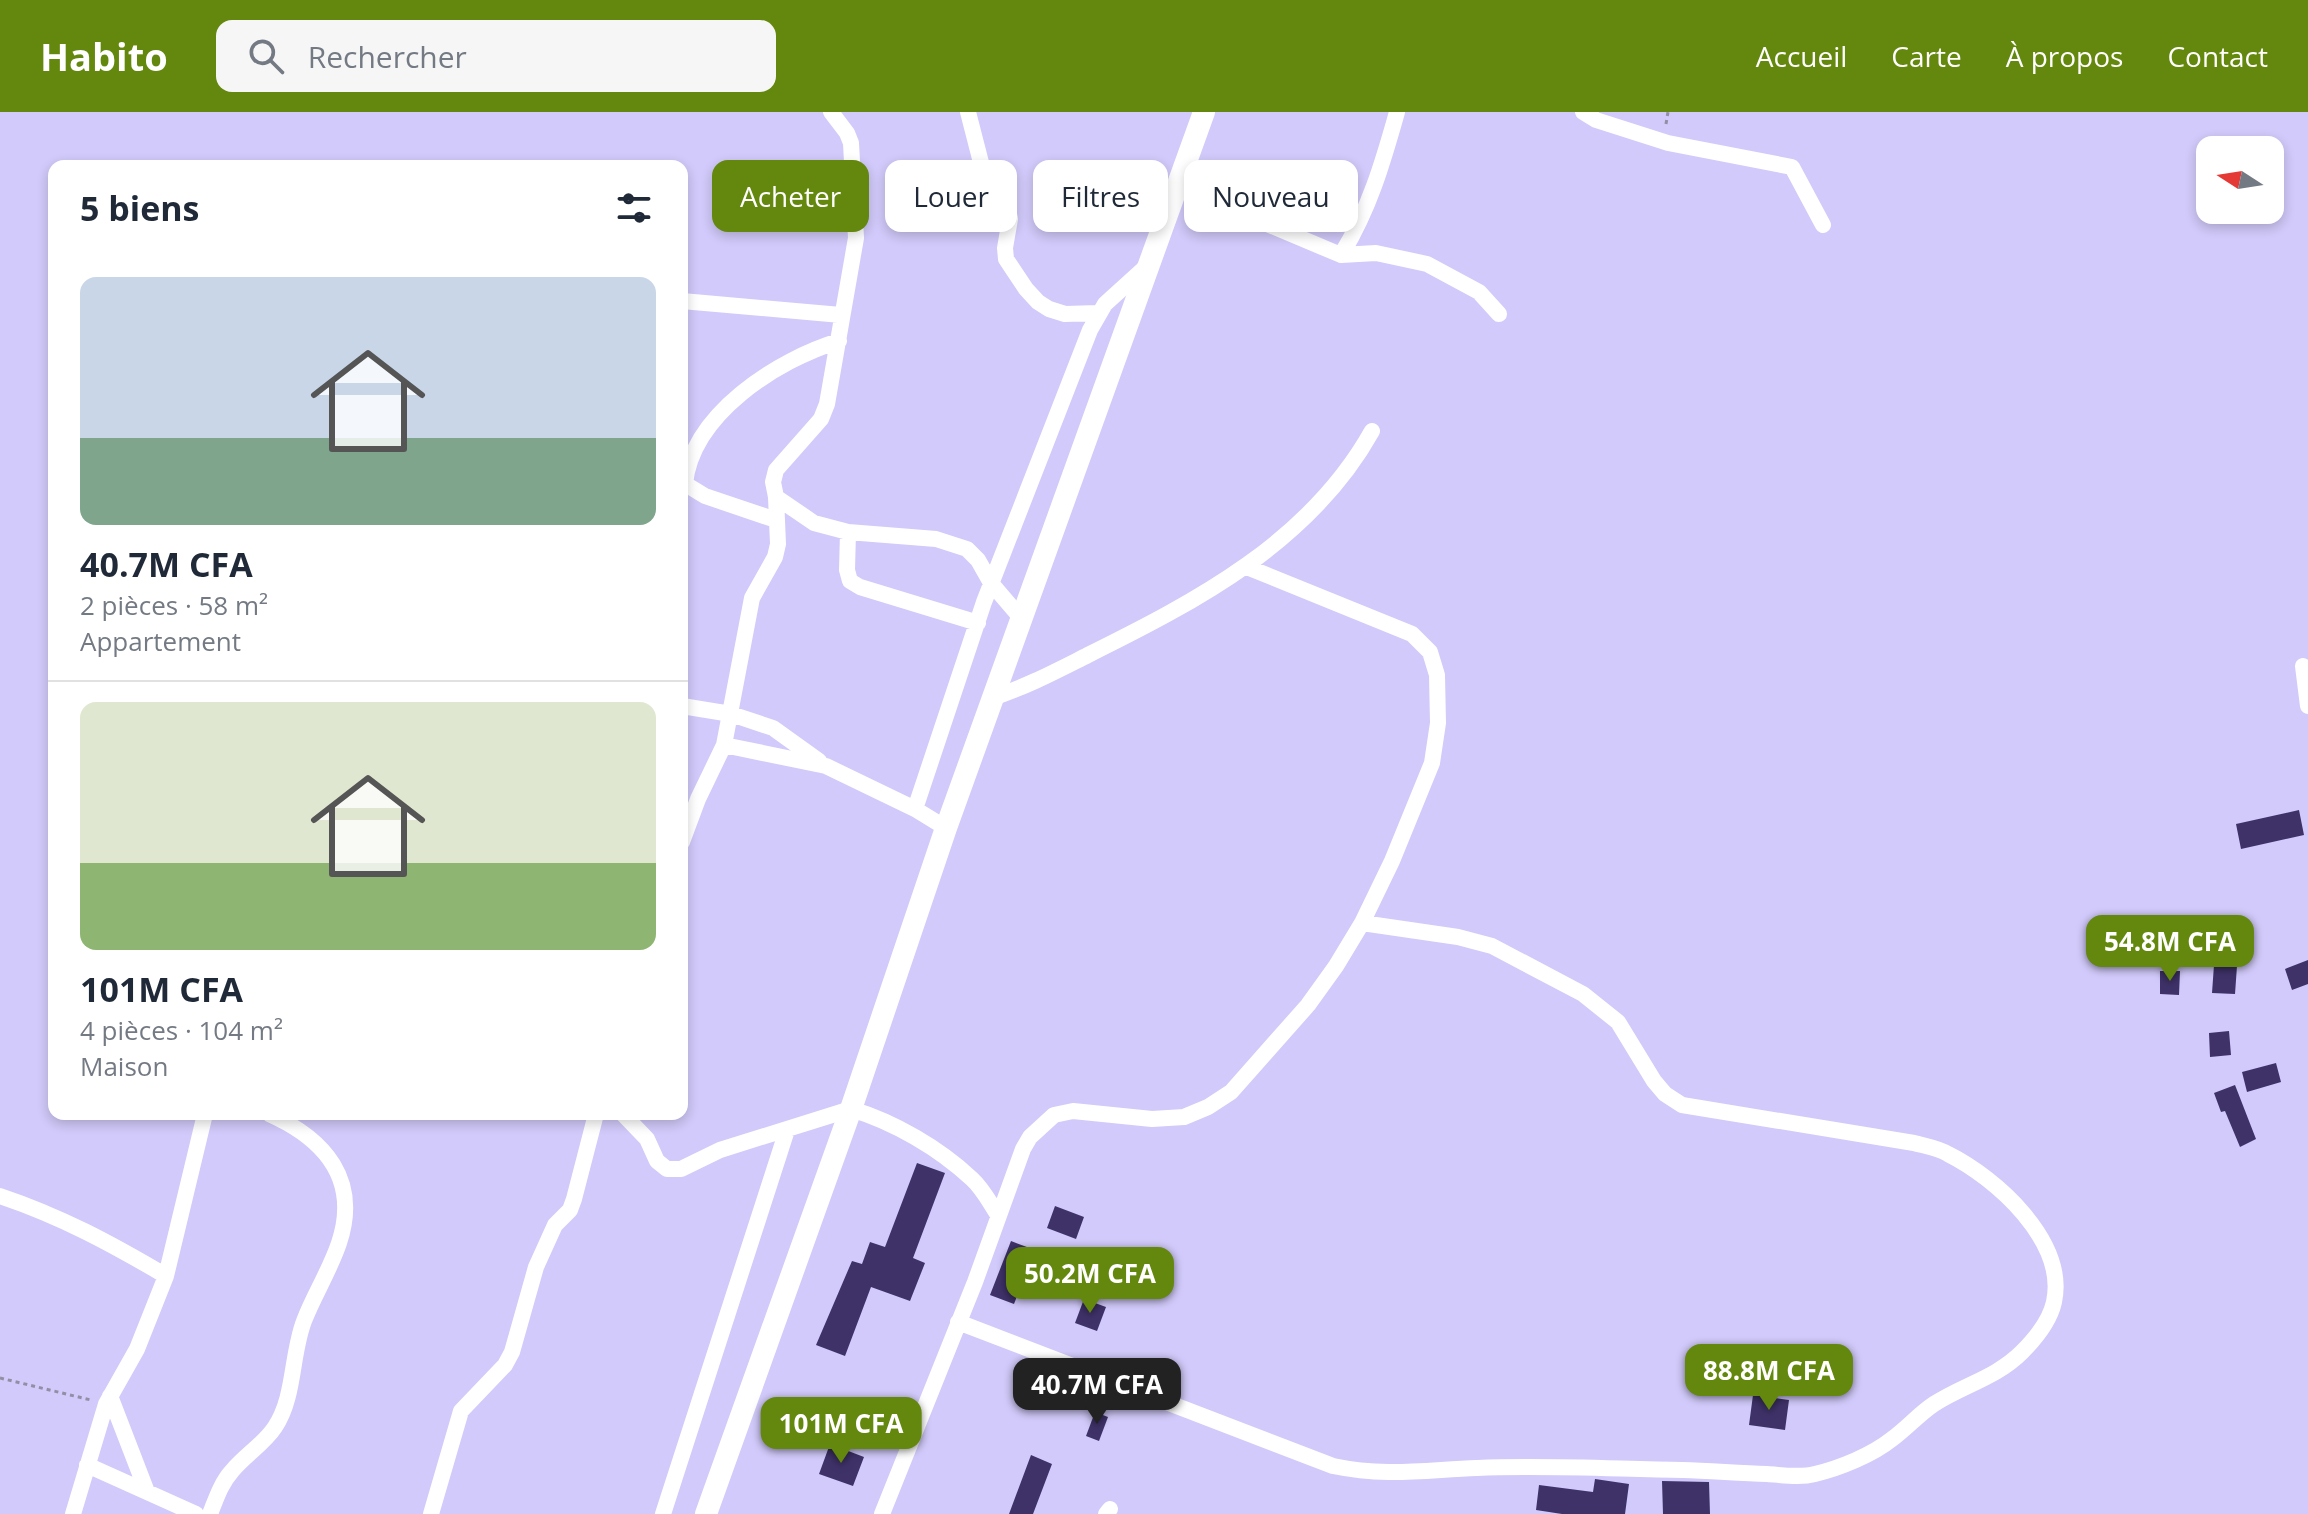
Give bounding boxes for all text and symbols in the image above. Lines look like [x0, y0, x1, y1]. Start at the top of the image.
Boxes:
search box [216, 20, 776, 92]
text: Habito [40, 30, 168, 82]
icon: search [244, 34, 288, 78]
text: Rechercher [308, 36, 467, 77]
text: Accueil [1756, 37, 1847, 75]
text: Carte [1891, 37, 1962, 75]
text: À propos [2006, 37, 2123, 75]
text: Contact [2167, 37, 2268, 75]
north arrow [2196, 136, 2284, 224]
map controls [2196, 136, 2284, 224]
chip: Acheter [712, 160, 869, 232]
chip: Louer [885, 160, 1017, 232]
chip: Filtres [1033, 160, 1168, 232]
chip: Nouveau [1184, 160, 1358, 232]
text: 5 biens [80, 185, 200, 231]
icon: filters [612, 186, 656, 230]
icon: home [296, 329, 440, 473]
text: 40.7M CFA [80, 541, 253, 587]
text: 2 pièces · 58 m² [80, 587, 268, 623]
text: Appartement [80, 623, 241, 659]
icon: home [296, 754, 440, 898]
pin: 54.8M CFA [2078, 915, 2262, 983]
text: 54.8M CFA [2104, 923, 2236, 959]
text: 101M CFA [80, 966, 243, 1012]
text: 4 pièces · 104 m² [80, 1012, 283, 1048]
text: Maison [80, 1048, 168, 1084]
pin: 50.2M CFA [998, 1247, 1182, 1315]
text: 50.2M CFA [1024, 1255, 1156, 1291]
pin: 88.8M CFA [1677, 1344, 1861, 1412]
text: 88.8M CFA [1703, 1352, 1835, 1388]
pin: 40.7M CFA [1005, 1358, 1189, 1426]
text: 40.7M CFA [1031, 1366, 1163, 1402]
pin: 101M CFA [758, 1397, 924, 1465]
text: 101M CFA [779, 1405, 903, 1441]

